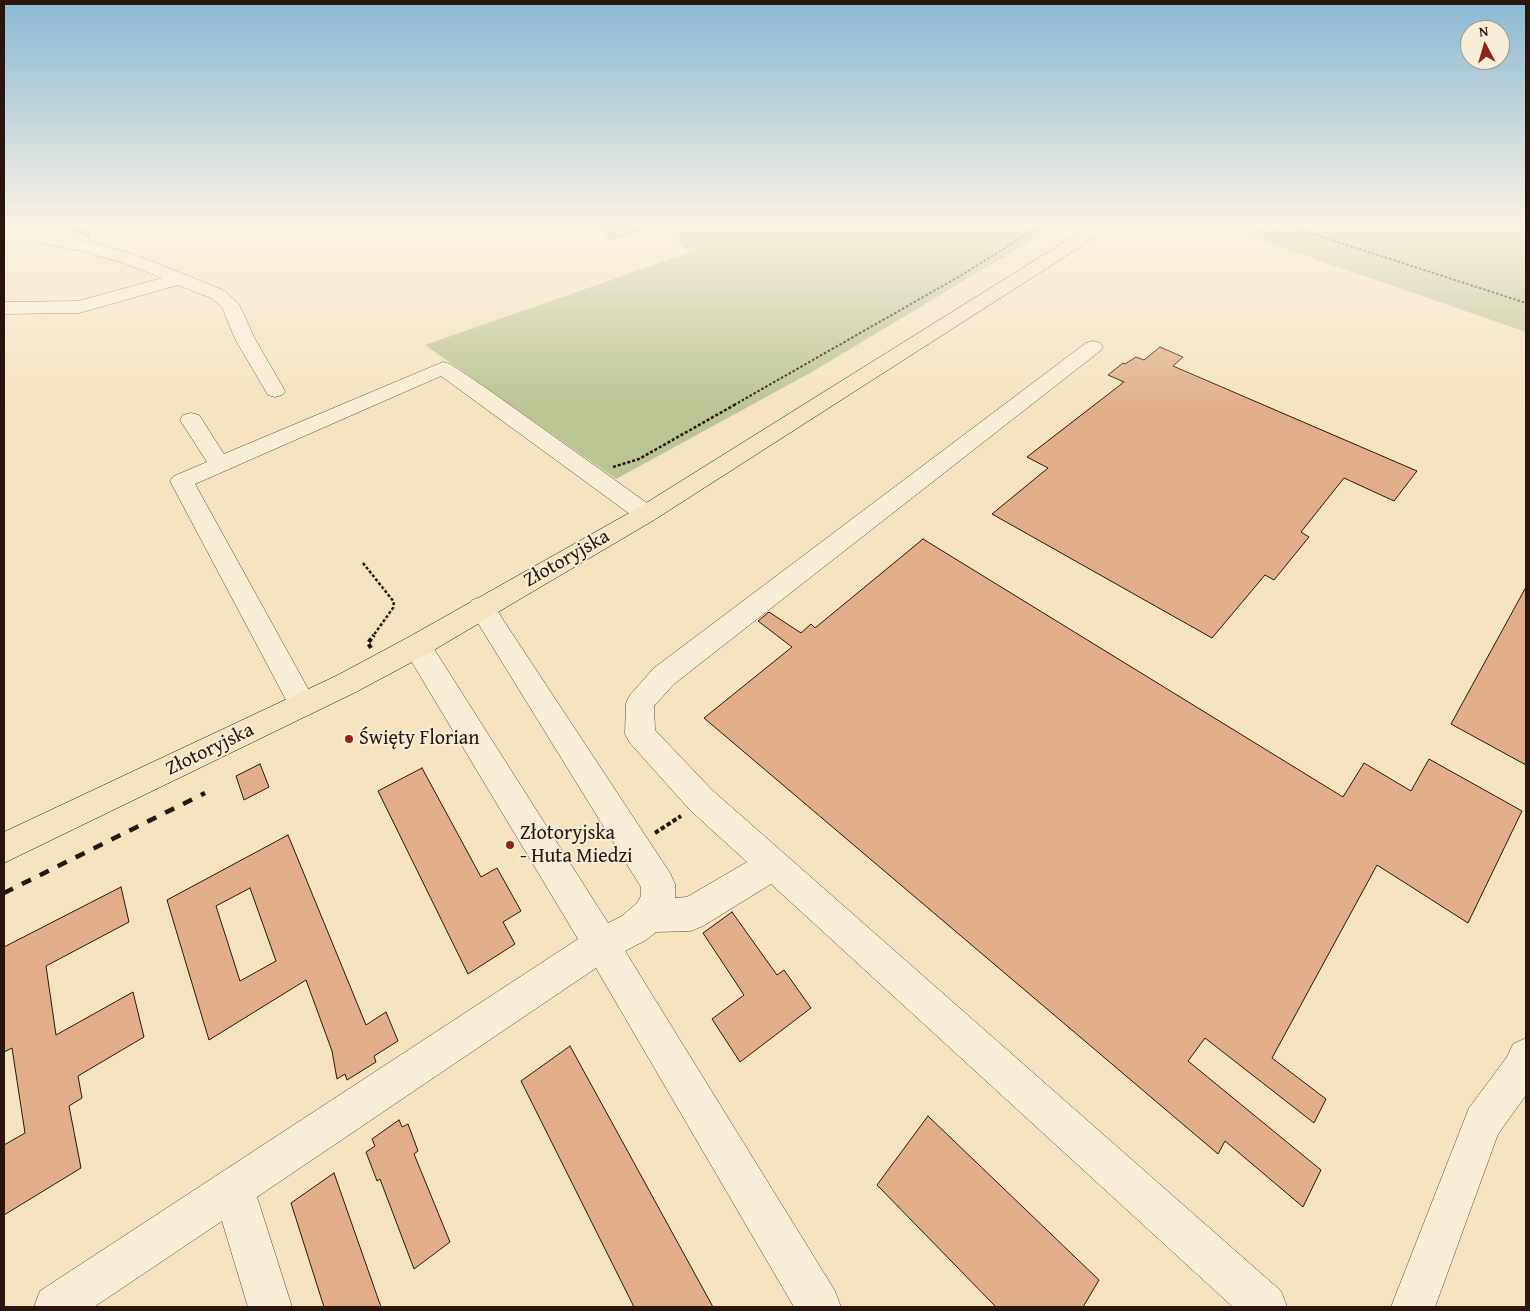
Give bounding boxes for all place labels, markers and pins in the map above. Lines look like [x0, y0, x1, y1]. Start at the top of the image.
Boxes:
place label: Święty Florian [359, 727, 480, 751]
marker: Święty Florian [343, 733, 355, 745]
place label: Złotoryjska - Huta Miedzi [520, 822, 633, 869]
marker: Złotoryjska - Huta Miedzi [504, 839, 516, 851]

